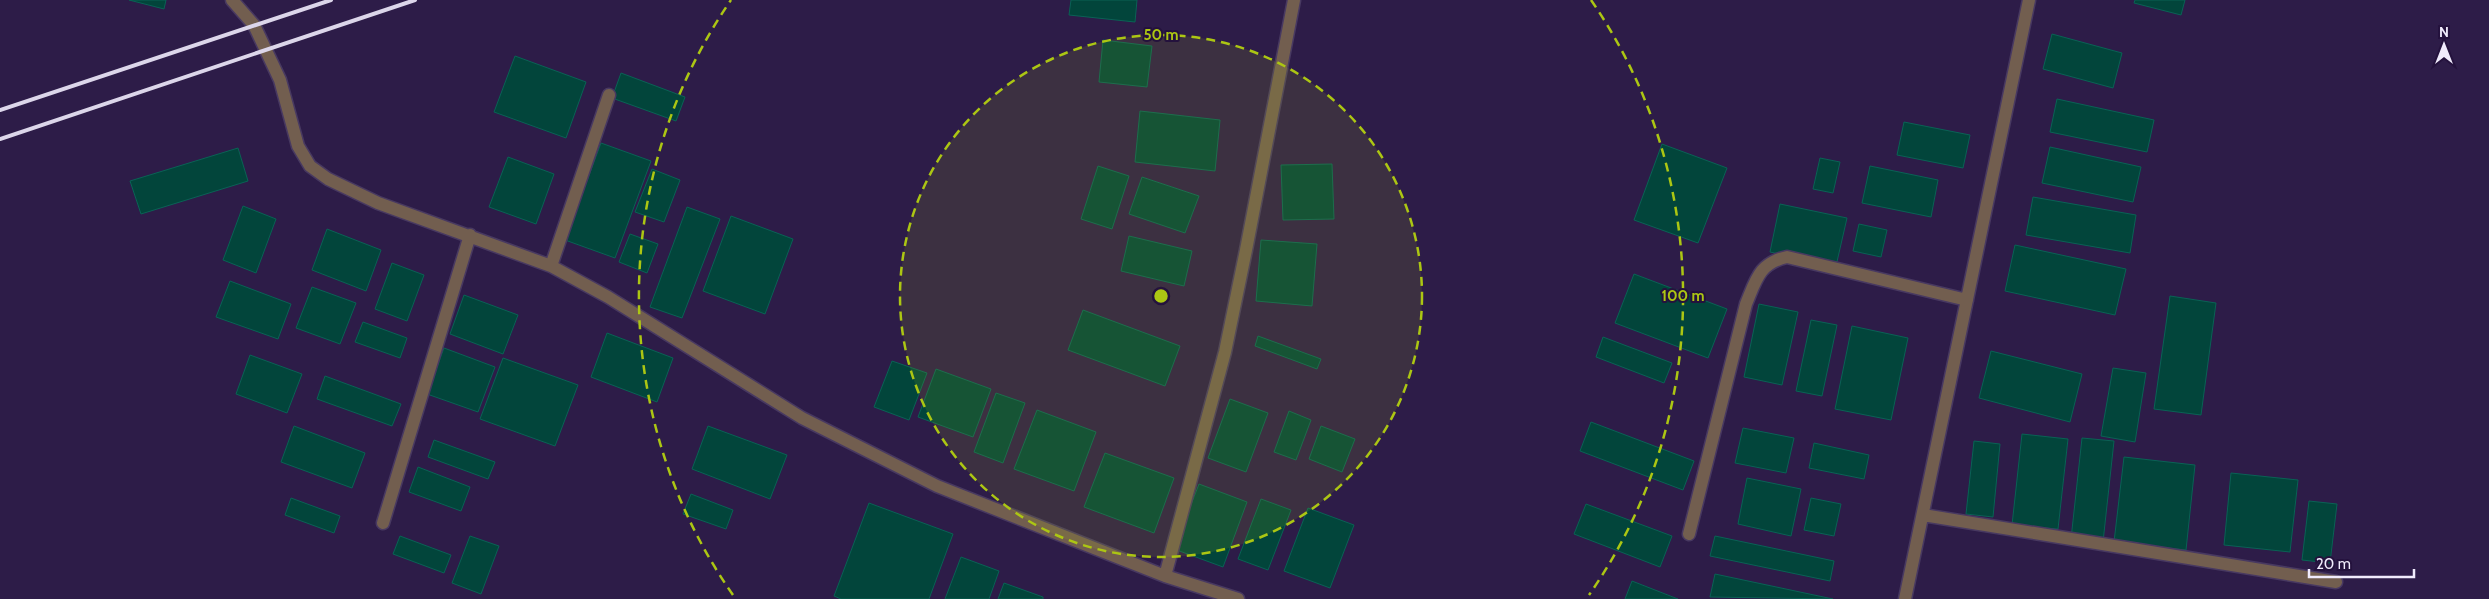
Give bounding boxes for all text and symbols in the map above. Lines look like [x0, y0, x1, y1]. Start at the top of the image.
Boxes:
north arrow [2419, 20, 2469, 70]
text: N [2439, 23, 2449, 41]
text: 50 m [1143, 26, 1179, 44]
centre of rings [1152, 287, 1170, 305]
text: 100 m [1661, 287, 1705, 305]
scale bar [2309, 546, 2414, 578]
text: 20 m [2316, 555, 2351, 573]

